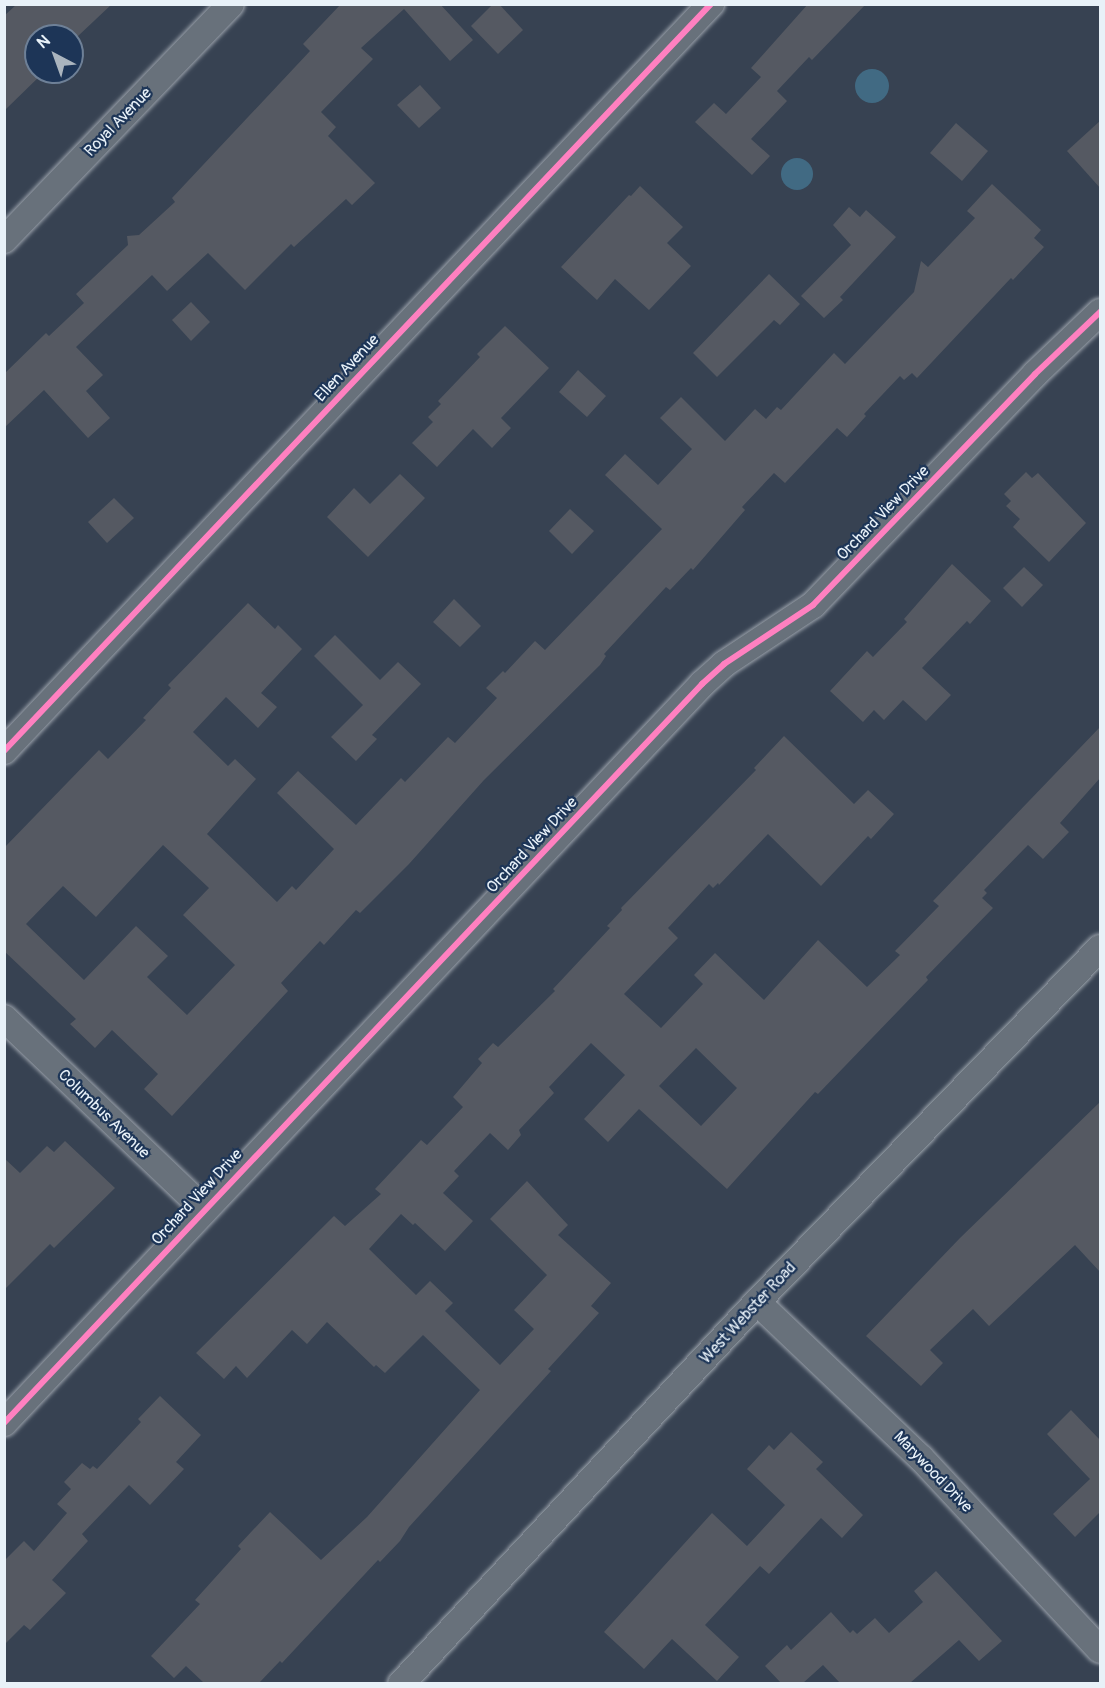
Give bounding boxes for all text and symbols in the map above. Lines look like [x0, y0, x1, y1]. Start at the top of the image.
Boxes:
north arrow [24, 24, 84, 84]
text: N [33, 31, 54, 53]
street label: Royal Avenue [80, 83, 156, 161]
street label: Ellen Avenue [311, 330, 383, 406]
street label: Orchard View Drive [833, 462, 933, 564]
street label: Orchard View Drive [483, 793, 581, 897]
street label: Columbus Avenue [54, 1065, 154, 1163]
street label: Orchard View Drive [148, 1145, 246, 1249]
street label: West Webster Road [696, 1258, 800, 1368]
street label: Marywood Drive [890, 1428, 976, 1516]

